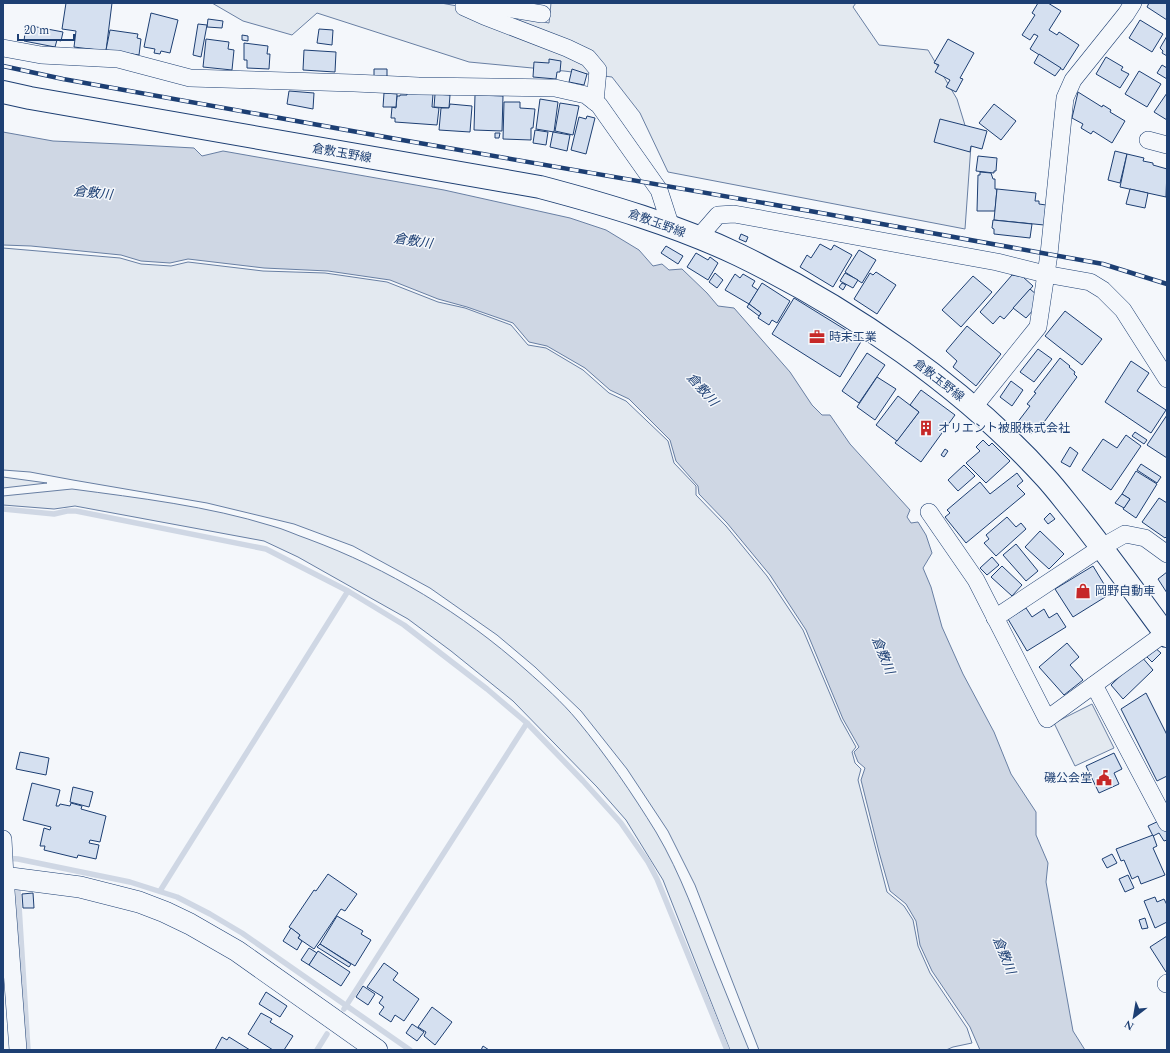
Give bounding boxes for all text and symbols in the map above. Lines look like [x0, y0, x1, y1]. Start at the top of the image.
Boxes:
scale bar [18, 16, 74, 42]
text: 20 m [24, 21, 49, 40]
street label: 倉敷玉野線 [311, 139, 373, 168]
water label: 倉敷川 [72, 181, 115, 205]
street label: 倉敷玉野線 [625, 204, 688, 243]
water label: 倉敷川 [392, 228, 436, 254]
office icon: 時末工業 [808, 328, 826, 346]
place label: 時末工業 [829, 328, 877, 347]
street label: 倉敷玉野線 [909, 354, 968, 406]
water label: 倉敷川 [682, 368, 724, 412]
building icon: オリエント被服株式会社 [917, 419, 935, 437]
place label: オリエント被服株式会社 [938, 419, 1070, 438]
shop icon: 岡野自動車 [1074, 582, 1092, 600]
place label: 岡野自動車 [1095, 582, 1155, 601]
water label: 倉敷川 [866, 634, 900, 679]
place label: 磯公会堂 [1044, 769, 1092, 788]
public building icon: 磯公会堂 [1095, 769, 1113, 787]
water label: 倉敷川 [987, 934, 1021, 979]
north arrow [1114, 997, 1154, 1037]
text: N [1121, 1016, 1137, 1035]

